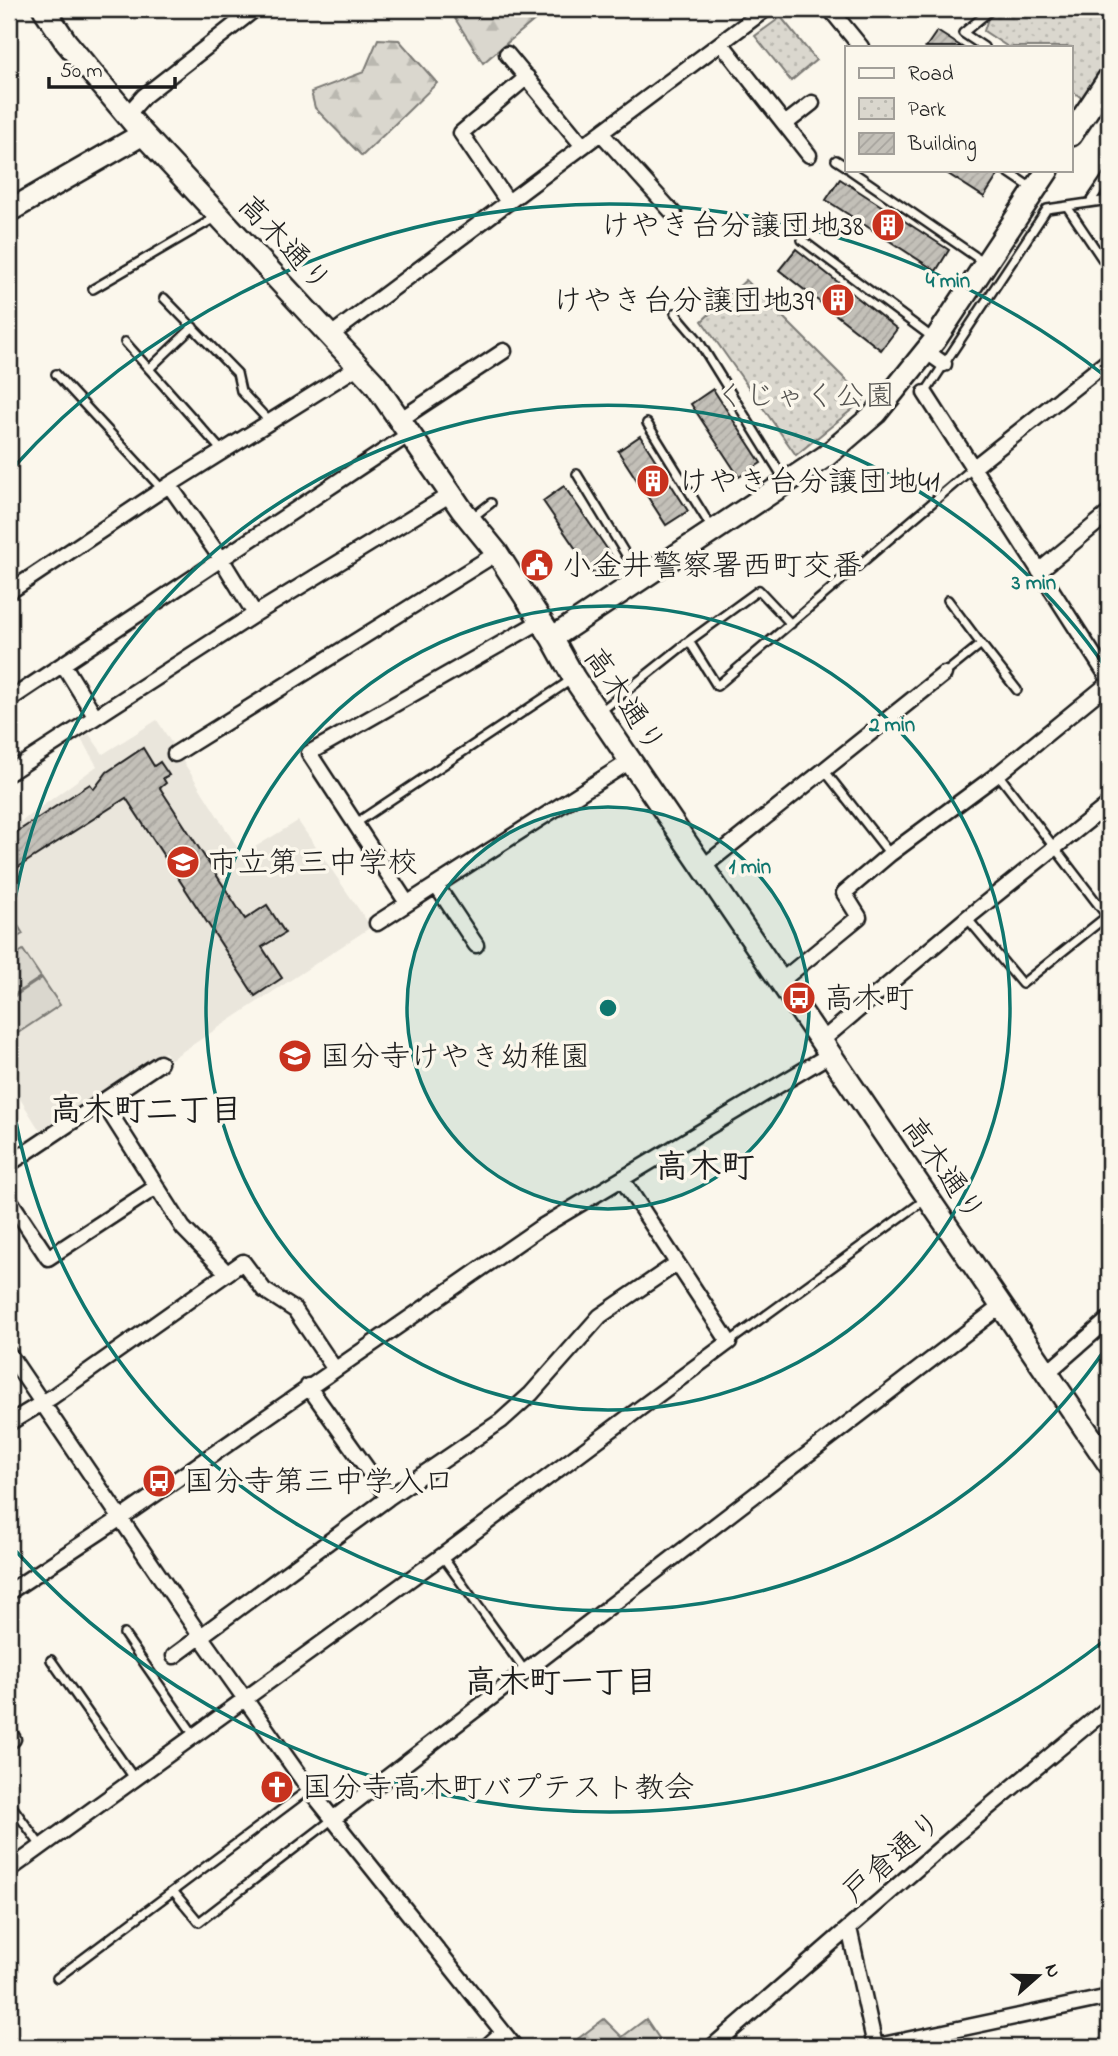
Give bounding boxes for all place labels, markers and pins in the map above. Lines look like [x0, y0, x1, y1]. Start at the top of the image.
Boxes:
place label: けやき台分譲団地38 [600, 206, 864, 250]
building icon: けやき台分譲団地38 [869, 206, 907, 244]
place label: けやき台分譲団地39 [553, 281, 814, 325]
building icon: けやき台分譲団地39 [819, 281, 857, 319]
building icon: けやき台分譲団地41 [634, 462, 672, 500]
place label: けやき台分譲団地41 [678, 462, 940, 506]
public building icon: 小金井警察署西町交番 [518, 546, 556, 584]
place label: 小金井警察署西町交番 [562, 546, 862, 590]
school or university icon: 市立第三中学校 [164, 843, 202, 881]
place label: 市立第三中学校 [208, 843, 418, 887]
bus stop icon: 高木町 [780, 979, 818, 1017]
place label: 高木町 [824, 979, 914, 1023]
centre of rings [596, 996, 620, 1020]
school or university icon: 国分寺けやき幼稚園 [276, 1037, 314, 1075]
place label: 国分寺けやき幼稚園 [320, 1037, 590, 1081]
bus stop icon: 国分寺第三中学入口 [140, 1462, 178, 1500]
place label: 国分寺第三中学入口 [184, 1462, 454, 1506]
church icon: 国分寺高木町バプテスト教会 [258, 1768, 296, 1806]
place label: 国分寺高木町バプテスト教会 [302, 1768, 694, 1812]

